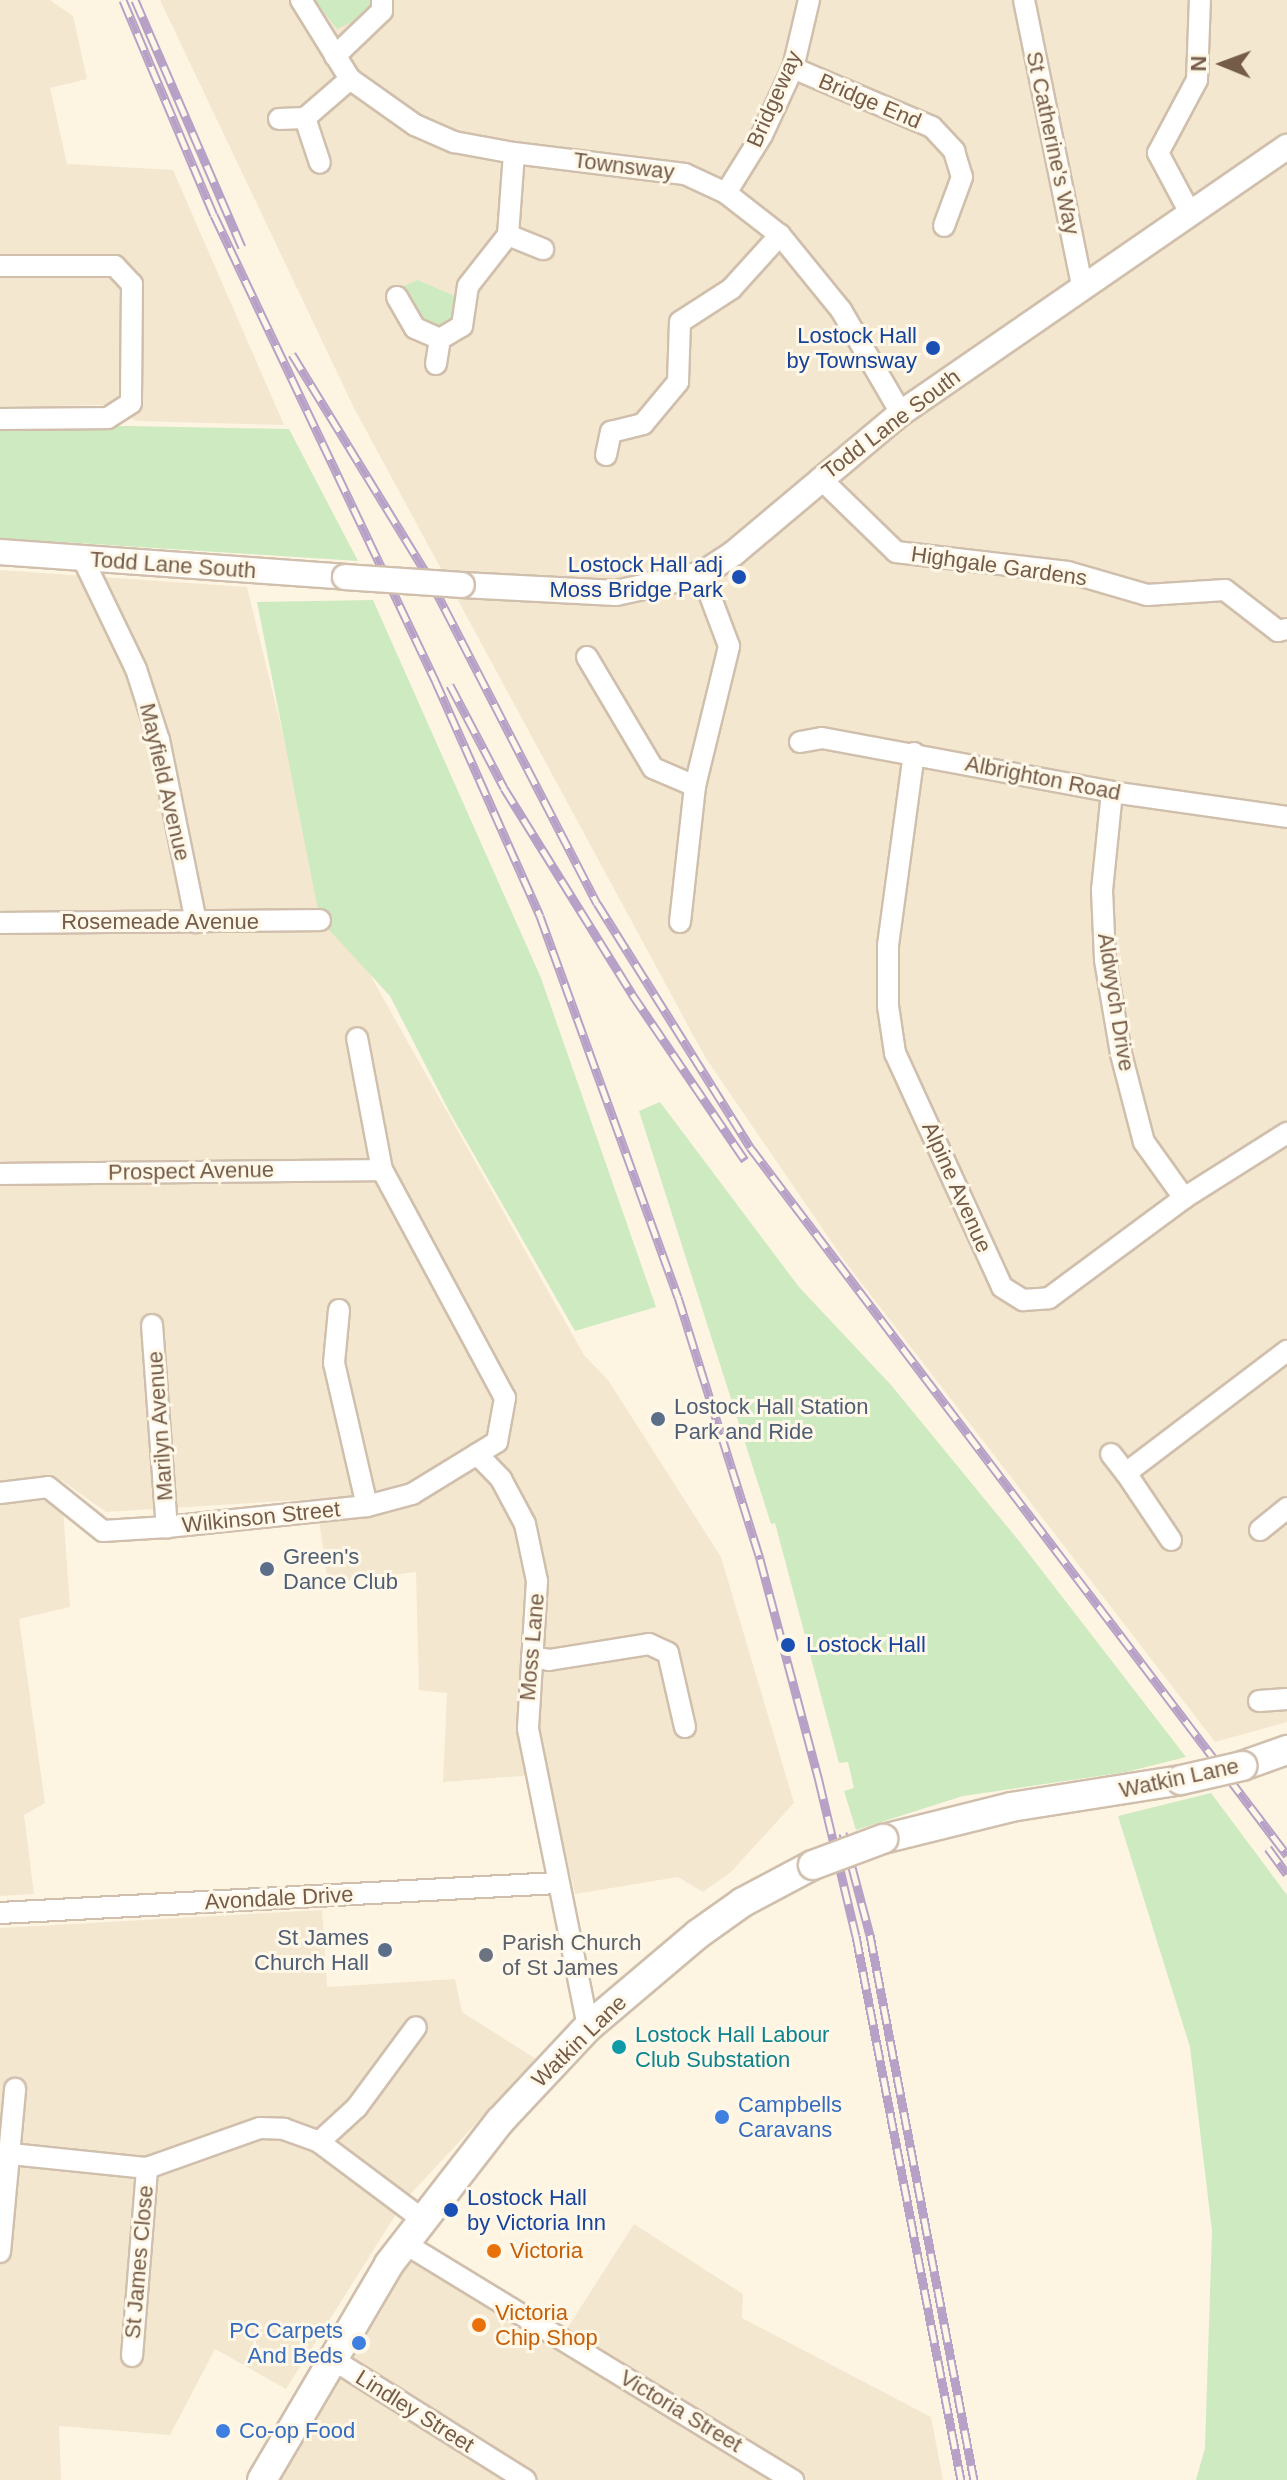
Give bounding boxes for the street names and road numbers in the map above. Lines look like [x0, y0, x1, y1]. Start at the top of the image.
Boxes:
street label: Bridgeway [741, 47, 807, 151]
street label: St Catherine's Way [1021, 49, 1085, 237]
street label: Bridge End [815, 68, 925, 134]
street label: Townsway [572, 147, 676, 185]
street label: Todd Lane South [817, 363, 965, 485]
street label: Highgale Gardens [909, 541, 1089, 591]
street label: Todd Lane South [89, 546, 257, 584]
street label: Mayfield Avenue [134, 700, 196, 864]
street label: Albrighton Road [963, 750, 1123, 806]
street label: Rosemeade Avenue [61, 909, 259, 935]
street label: Aldwych Drive [1092, 931, 1140, 1073]
street label: Alpine Avenue [916, 1117, 998, 1257]
street label: Prospect Avenue [107, 1156, 275, 1186]
street label: Marilyn Avenue [142, 1350, 178, 1502]
street label: Wilkinson Street [181, 1496, 341, 1538]
street label: Moss Lane [514, 1592, 550, 1702]
street label: Watkin Lane [1117, 1752, 1241, 1804]
street label: Avondale Drive [204, 1881, 354, 1915]
street label: Watkin Lane [526, 1989, 632, 2093]
street label: St James Close [119, 2184, 159, 2340]
street label: Lindley Street [351, 2364, 479, 2458]
street label: Victoria Street [615, 2364, 747, 2458]

